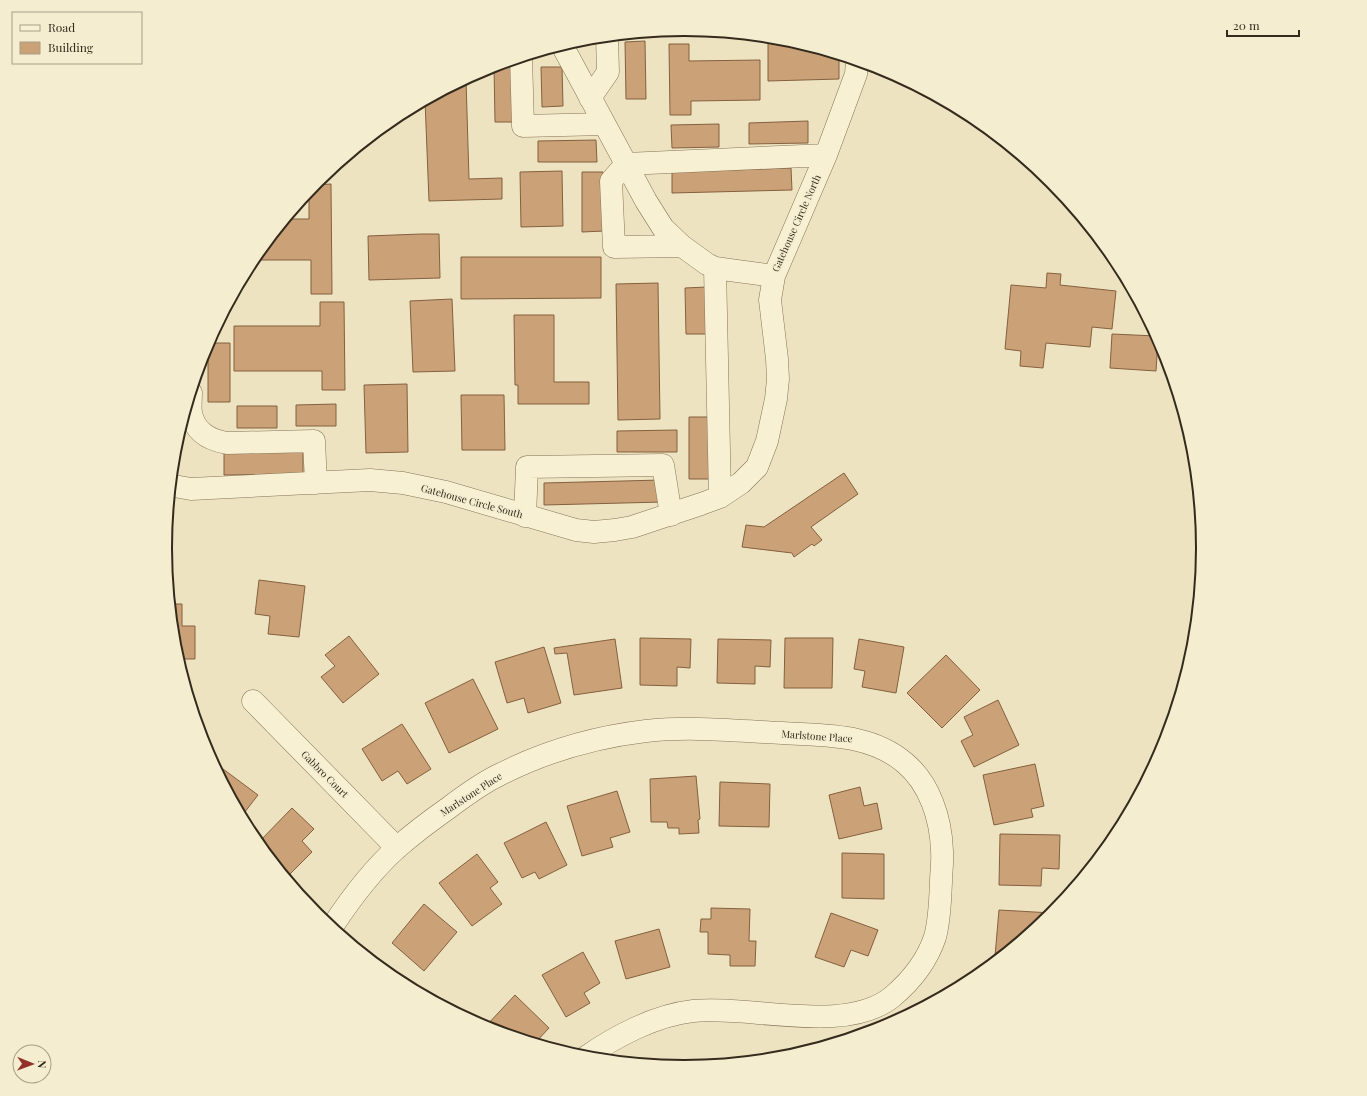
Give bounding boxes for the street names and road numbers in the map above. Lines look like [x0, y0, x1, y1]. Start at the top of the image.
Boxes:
street label: Gatehouse Circle North [768, 172, 824, 274]
street label: Gatehouse Circle South [419, 481, 525, 521]
street label: Marlstone Place [781, 727, 853, 745]
street label: Gabbro Court [298, 747, 352, 801]
street label: Marlstone Place [437, 769, 505, 819]

